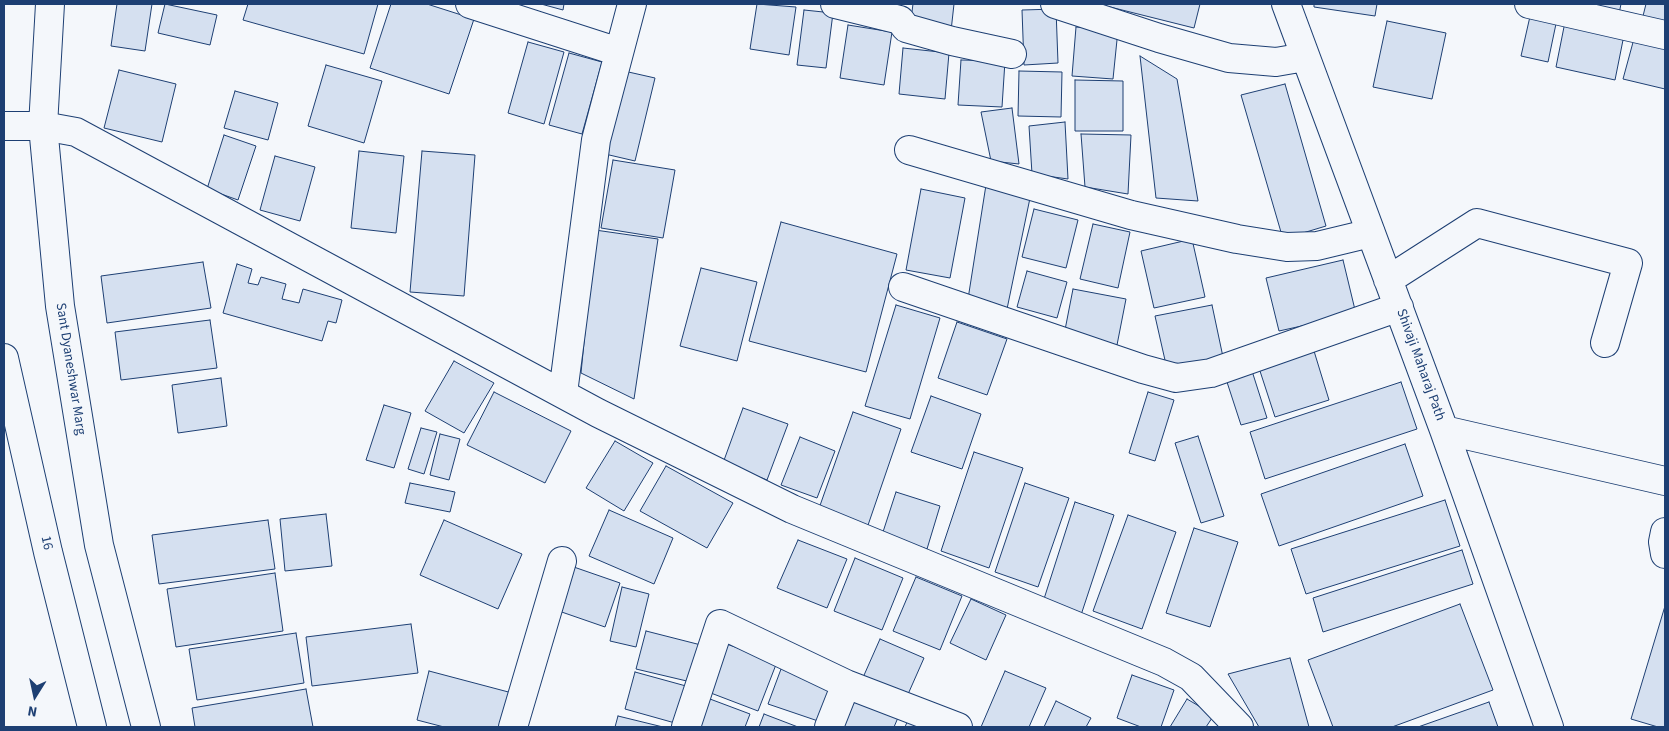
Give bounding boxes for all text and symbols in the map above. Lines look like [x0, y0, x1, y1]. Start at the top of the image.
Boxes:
street label: Sant Dyaneshwar Marg [51, 302, 89, 436]
street label: Shivaji Maharaj Path [1392, 307, 1448, 423]
street label: 16 [36, 534, 56, 552]
north arrow [10, 671, 60, 721]
text: N [26, 700, 39, 721]

